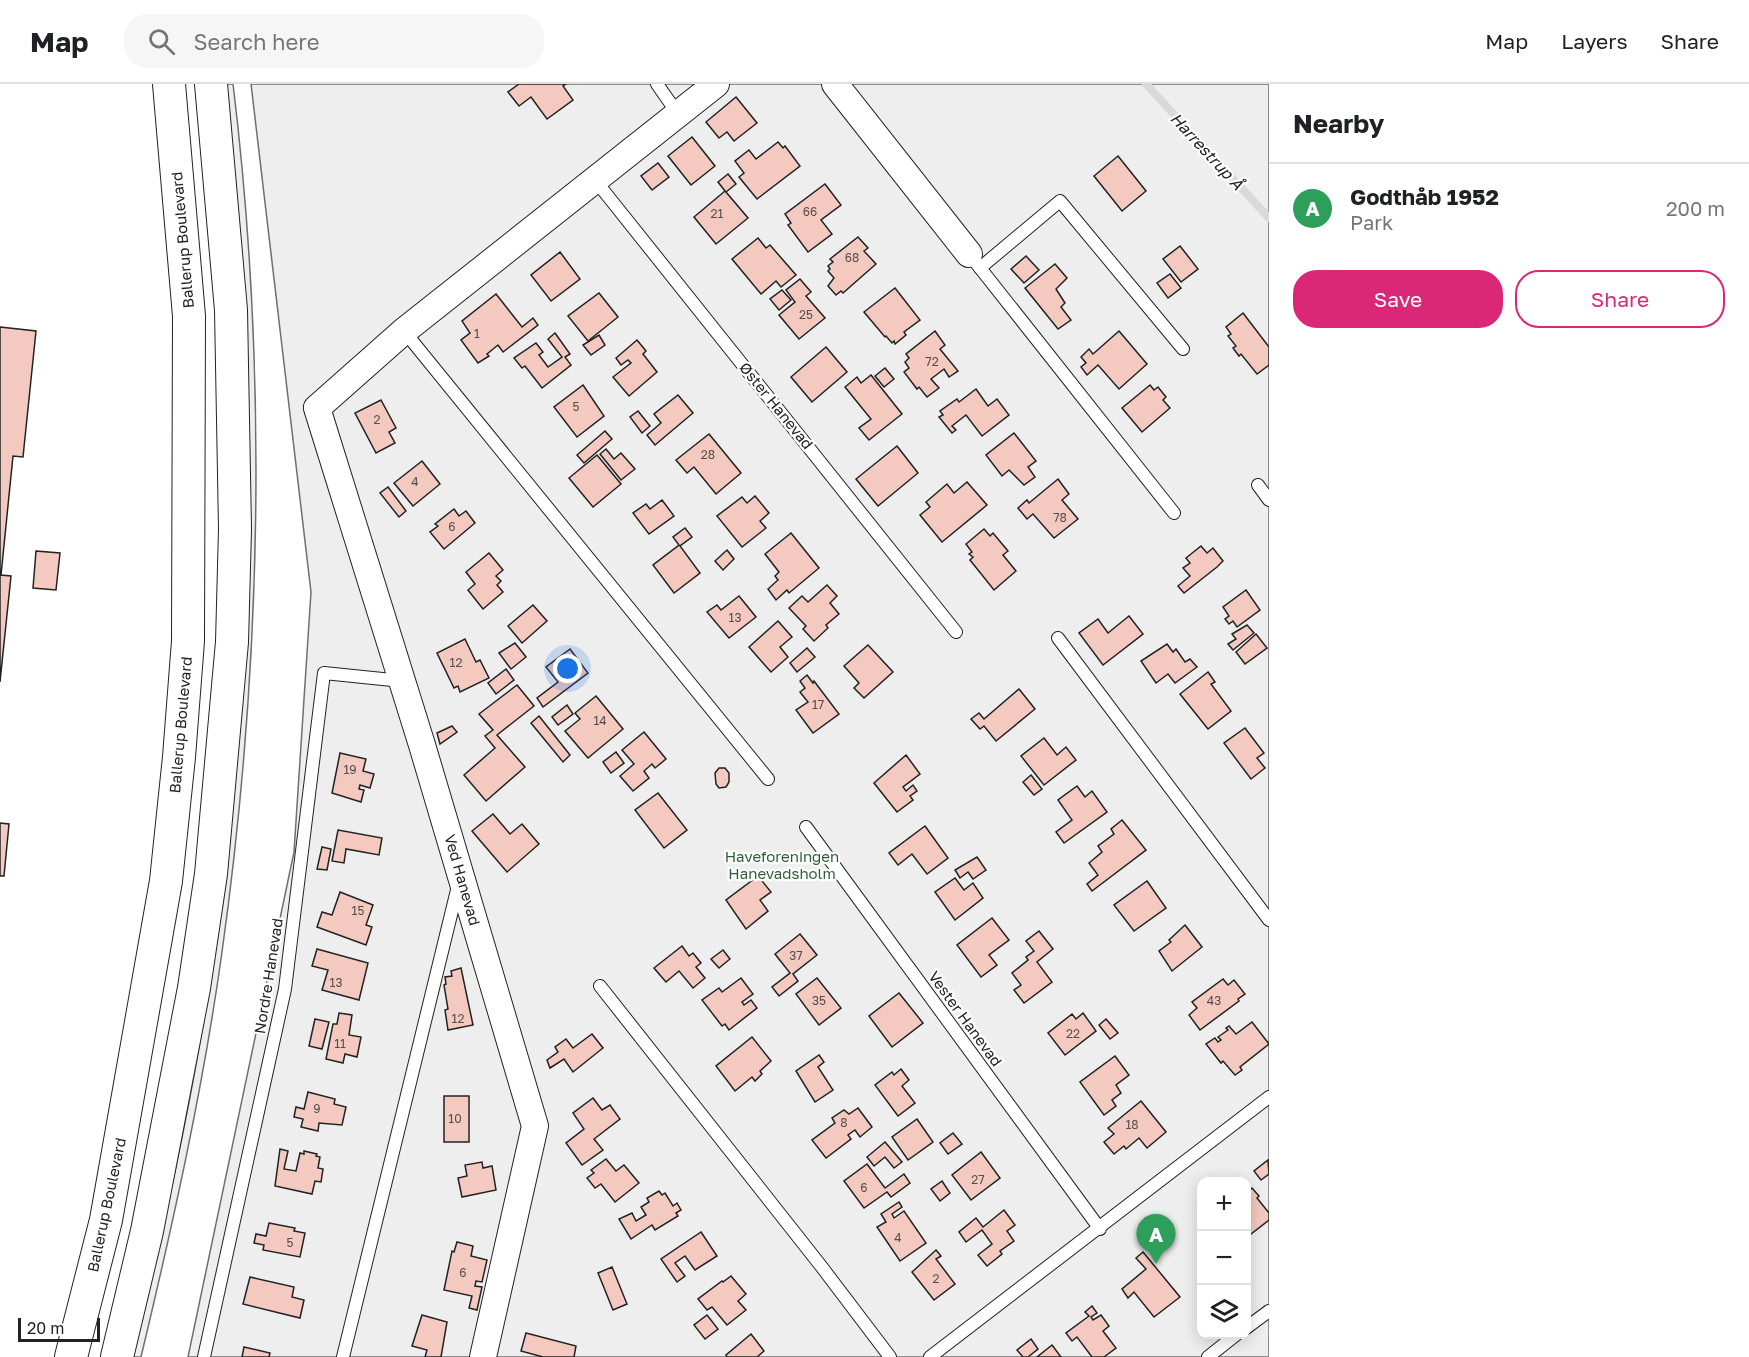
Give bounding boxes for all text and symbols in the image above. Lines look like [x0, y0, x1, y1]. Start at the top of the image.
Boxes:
search box [124, 14, 544, 68]
text: Map [30, 25, 88, 58]
icon: search [145, 25, 178, 58]
text: Search here [193, 28, 319, 55]
text: Map [1485, 28, 1528, 54]
text: Layers [1561, 28, 1628, 54]
text: Share [1661, 28, 1719, 54]
water label: Harrestrup Å [1166, 108, 1248, 194]
text: Nearby [1293, 108, 1384, 139]
street label: Ballerup Boulevard [167, 171, 197, 309]
text: Godthåb 1952 [1350, 183, 1499, 210]
text: A [1305, 196, 1320, 220]
text: 200 m [1666, 196, 1725, 220]
house number: 66 [803, 204, 817, 219]
house number: 21 [711, 206, 724, 221]
text: Park [1350, 210, 1393, 234]
house number: 68 [845, 250, 859, 265]
button: Save [1293, 270, 1503, 328]
button: Share [1515, 270, 1725, 328]
house number: 25 [799, 307, 813, 322]
house number: 1 [474, 326, 480, 341]
house number: 72 [925, 354, 939, 369]
street label: Øster Hanevad [736, 358, 817, 452]
house number: 5 [573, 399, 580, 414]
house number: 2 [374, 412, 381, 427]
house number: 28 [701, 447, 715, 462]
house number: 4 [411, 474, 419, 489]
house number: 78 [1053, 510, 1067, 525]
house number: 6 [448, 519, 456, 534]
house number: 13 [729, 610, 741, 625]
your location [553, 654, 582, 683]
house number: 12 [450, 655, 462, 670]
street label: Ballerup Boulevard [165, 656, 195, 794]
house number: 17 [812, 697, 824, 712]
house number: 14 [593, 713, 607, 728]
house number: 19 [343, 762, 357, 777]
street label: Ved Hanevad [441, 832, 485, 927]
park label: Haveforeningen Hanevadsholm [725, 847, 839, 882]
house number: 15 [352, 903, 364, 918]
street label: Nordre Hanevad [250, 917, 286, 1035]
house number: 37 [789, 948, 803, 963]
street label: Vester Hanevad [925, 967, 1006, 1070]
house number: 13 [330, 975, 342, 990]
house number: 35 [812, 993, 826, 1008]
house number: 43 [1207, 993, 1221, 1008]
house number: 12 [452, 1011, 464, 1026]
house number: 22 [1066, 1026, 1080, 1041]
house number: 11 [334, 1036, 346, 1051]
house number: 9 [313, 1101, 321, 1116]
house number: 10 [448, 1111, 462, 1126]
house number: 8 [840, 1115, 848, 1130]
house number: 18 [1125, 1117, 1139, 1132]
street label: Ballerup Boulevard [83, 1136, 129, 1274]
house number: 27 [971, 1172, 985, 1187]
map controls [1197, 1177, 1251, 1339]
button: + [1197, 1177, 1251, 1231]
house number: 6 [860, 1180, 868, 1195]
pin: A [1136, 1214, 1176, 1264]
house number: 4 [894, 1230, 902, 1245]
button: − [1197, 1231, 1251, 1285]
house number: 5 [287, 1235, 294, 1250]
house number: 6 [459, 1265, 467, 1280]
house number: 2 [933, 1271, 940, 1286]
button: layers [1197, 1285, 1251, 1339]
scale bar [18, 1315, 100, 1342]
text: 20 m [27, 1318, 64, 1338]

